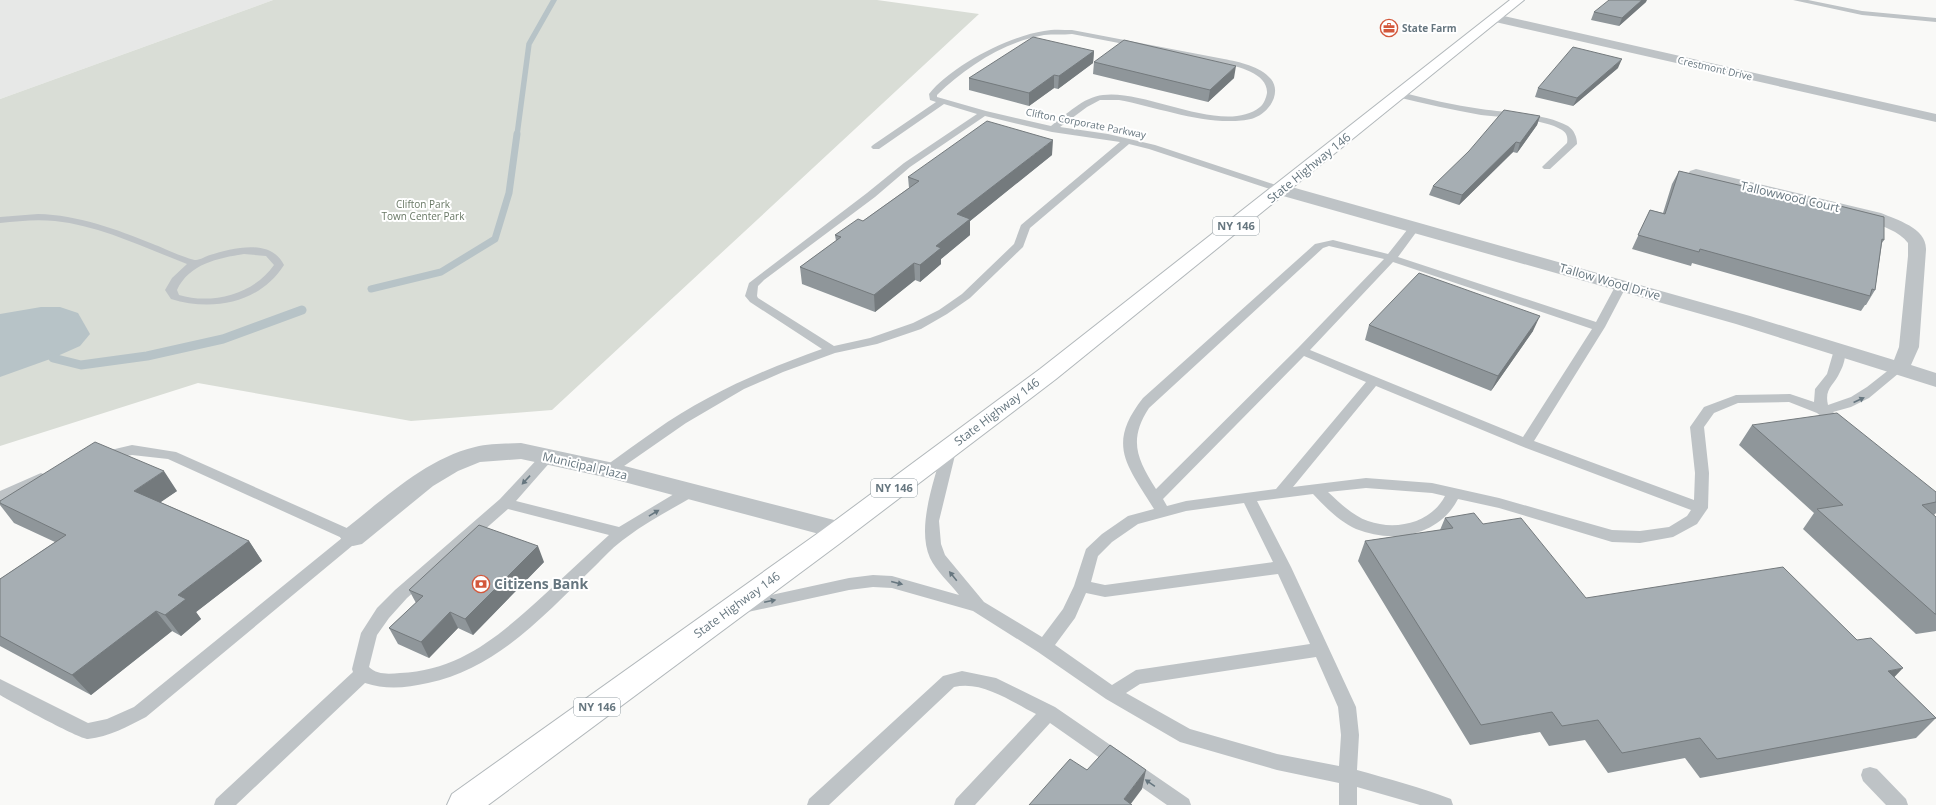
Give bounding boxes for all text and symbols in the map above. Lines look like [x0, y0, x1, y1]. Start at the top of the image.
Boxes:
office icon: State Farm [1379, 18, 1399, 38]
place label: State Farm [1402, 21, 1457, 35]
street label: Crestmont Drive [1676, 53, 1754, 83]
street label: Clifton Corporate Parkway [1025, 104, 1148, 142]
street label: State Highway 146 [1263, 128, 1354, 207]
street label: Tallowwood Court [1739, 177, 1841, 216]
park label: Clifton Park Town Center Park [382, 197, 465, 223]
road number: NY 146 [1213, 217, 1259, 235]
street label: Tallow Wood Drive [1558, 259, 1663, 304]
street label: State Highway 146 [950, 374, 1043, 449]
one-way arrow [1854, 397, 1865, 403]
street label: Municipal Plaza [541, 447, 629, 484]
one-way arrow [522, 475, 531, 484]
road number: NY 146 [871, 479, 917, 497]
one-way arrow [648, 510, 660, 517]
street label: State Highway 146 [690, 567, 784, 642]
one-way arrow [949, 570, 958, 581]
bank icon: Citizens Bank [471, 574, 491, 594]
place label: Citizens Bank [494, 574, 589, 593]
one-way arrow [891, 581, 904, 587]
one-way arrow [764, 597, 776, 603]
road number: NY 146 [574, 698, 620, 716]
one-way arrow [1145, 779, 1155, 787]

